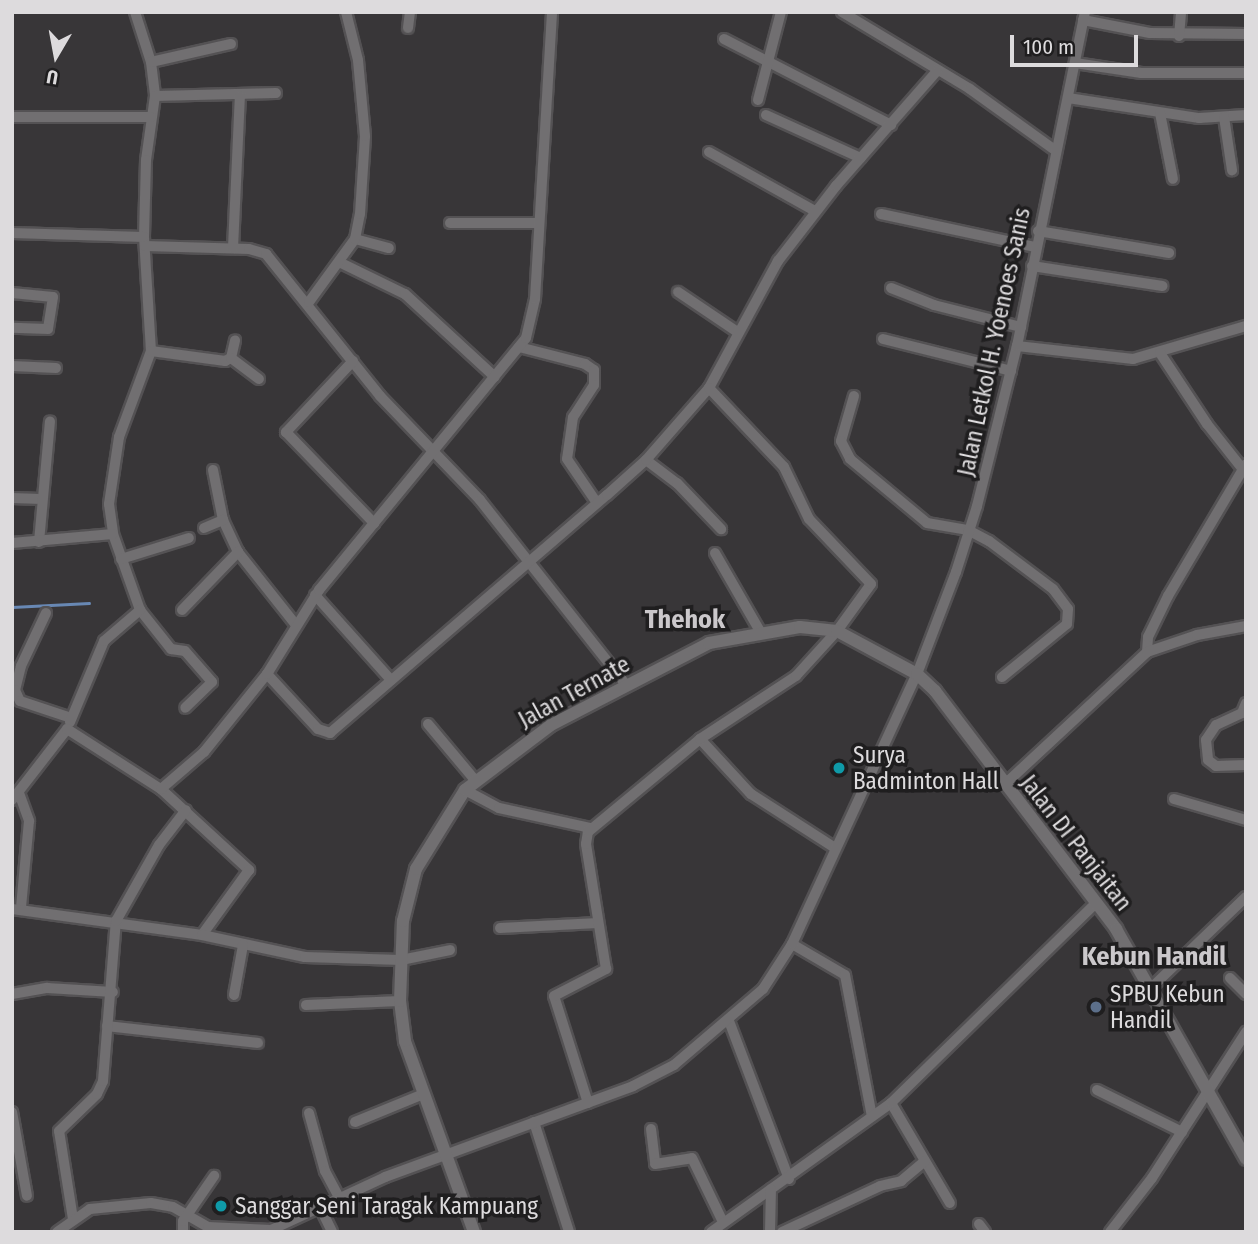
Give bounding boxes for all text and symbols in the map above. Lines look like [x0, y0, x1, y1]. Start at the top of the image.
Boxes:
north arrow [21, 21, 91, 91]
scale bar [1013, 21, 1141, 65]
text: 100 m [1023, 34, 1074, 60]
text: U [45, 65, 60, 89]
street label: Jalan Letkol H. Yoenoes Sanis [952, 205, 1036, 479]
district label: Thehok [645, 604, 725, 636]
street label: Jalan Ternate [514, 650, 634, 734]
place label: Surya Badminton Hall [853, 741, 999, 795]
marker: Surya Badminton Hall [831, 760, 847, 776]
street label: Jalan DI Panjaitan [1014, 770, 1138, 916]
district label: Kebun Handil [1082, 941, 1226, 973]
place label: SPBU Kebun Handil [1110, 980, 1225, 1034]
marker: SPBU Kebun Handil [1088, 999, 1104, 1015]
place label: Sanggar Seni Taragak Kampuang [235, 1192, 538, 1220]
marker: Sanggar Seni Taragak Kampuang [213, 1198, 229, 1214]

